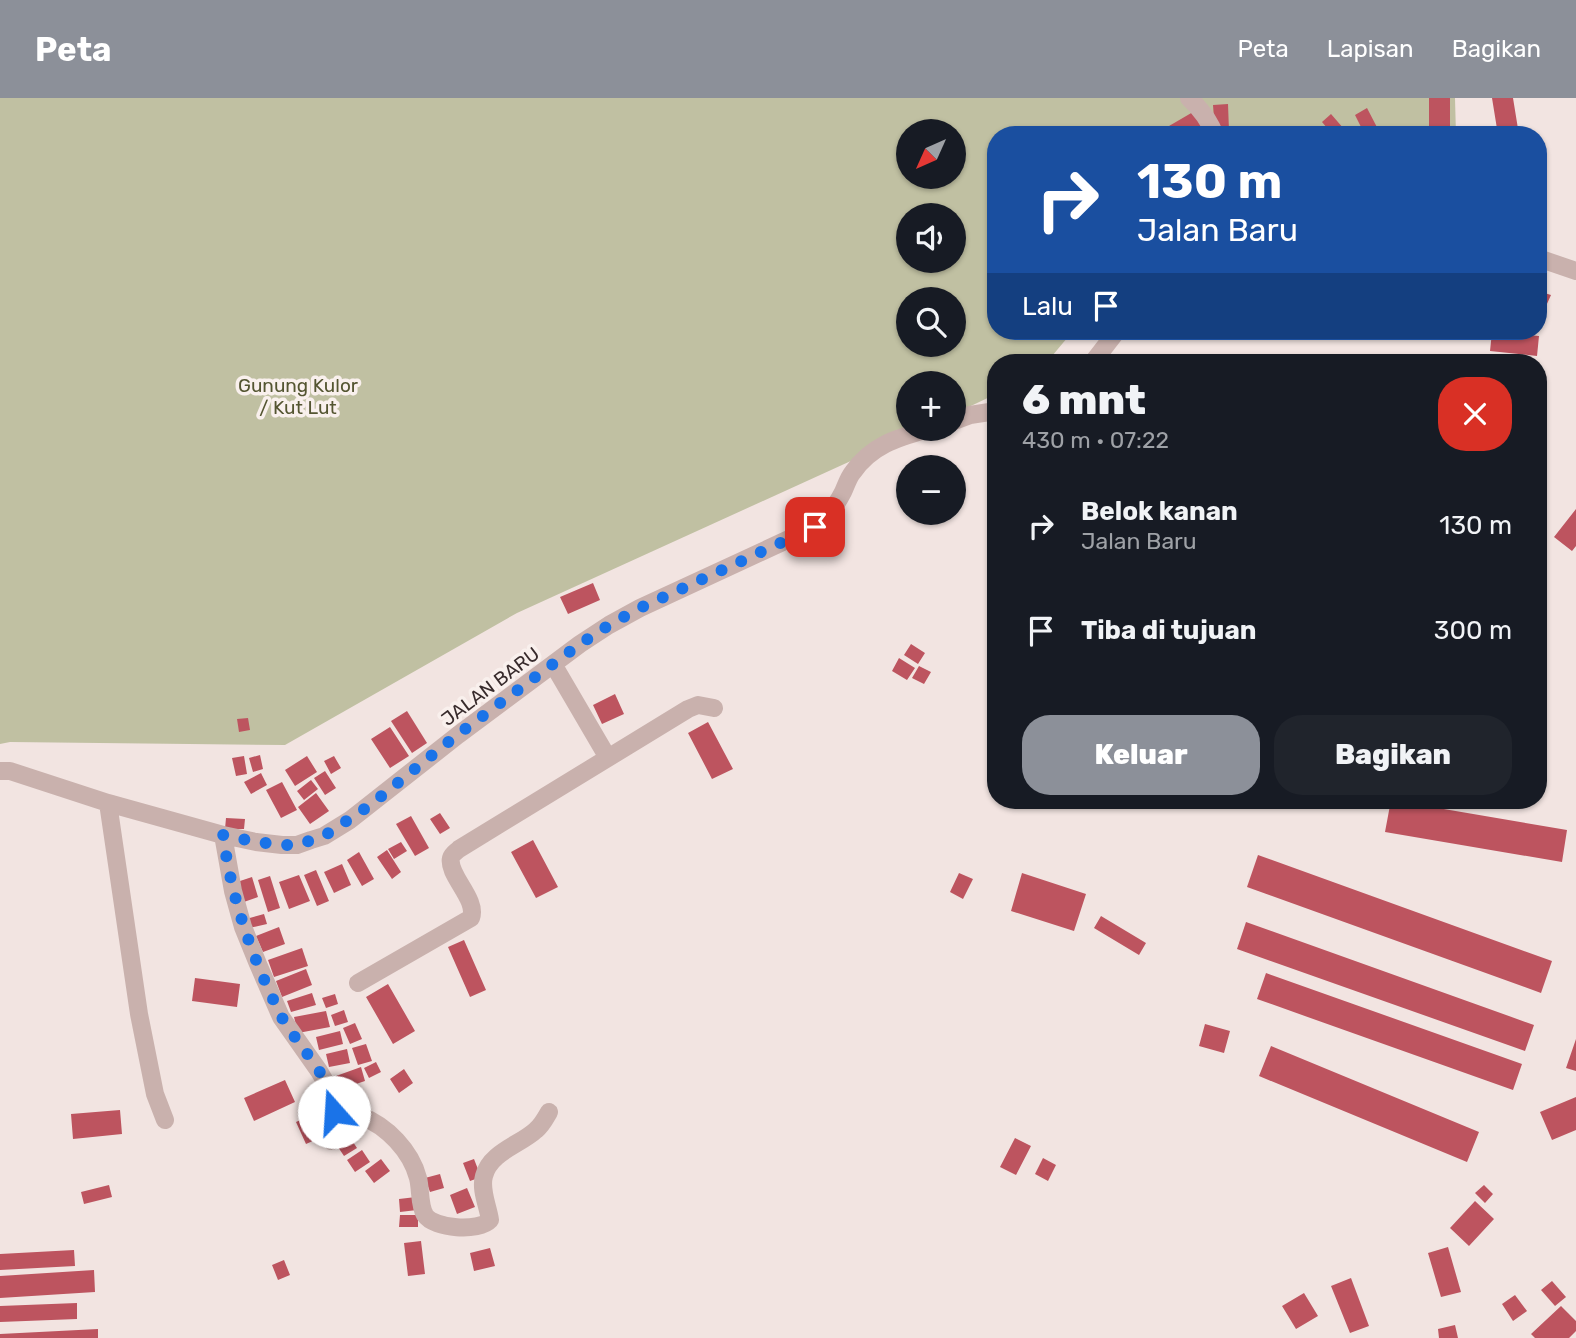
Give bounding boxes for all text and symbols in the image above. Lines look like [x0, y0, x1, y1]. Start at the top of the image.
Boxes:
text: Peta [35, 30, 112, 69]
text: Peta [1237, 35, 1289, 63]
text: Lapisan [1327, 35, 1414, 63]
text: Bagikan [1452, 35, 1541, 63]
north arrow [896, 119, 966, 189]
map controls [896, 119, 966, 525]
text: 130 m [1137, 152, 1282, 210]
icon: right [1022, 154, 1113, 245]
button: sound [896, 203, 966, 273]
text: Jalan Baru [1137, 211, 1298, 249]
button: search [896, 287, 966, 357]
icon: arrive [1087, 287, 1125, 325]
text: Lalu [1022, 291, 1073, 322]
button: + [896, 371, 966, 441]
park label: Gunung Kulor / Kut Lut [238, 374, 359, 419]
text: 6 mnt [1022, 375, 1146, 425]
button: close [1438, 377, 1512, 451]
text: 430 m · 07:22 [1022, 426, 1169, 454]
button: − [896, 455, 966, 525]
text: Belok kanan [1081, 496, 1238, 527]
pin [785, 497, 845, 557]
icon: right [1022, 507, 1060, 545]
icon: arrive [796, 508, 834, 546]
text: 130 m [1439, 510, 1512, 541]
text: Jalan Baru [1081, 527, 1197, 555]
icon: arrive [1022, 612, 1060, 650]
text: Tiba di tujuan [1081, 615, 1256, 646]
text: 300 m [1434, 615, 1512, 646]
street label: JALAN BARU [437, 642, 544, 731]
button: Keluar [1022, 715, 1260, 795]
button: Bagikan [1274, 715, 1512, 795]
position arrow [297, 1075, 371, 1149]

